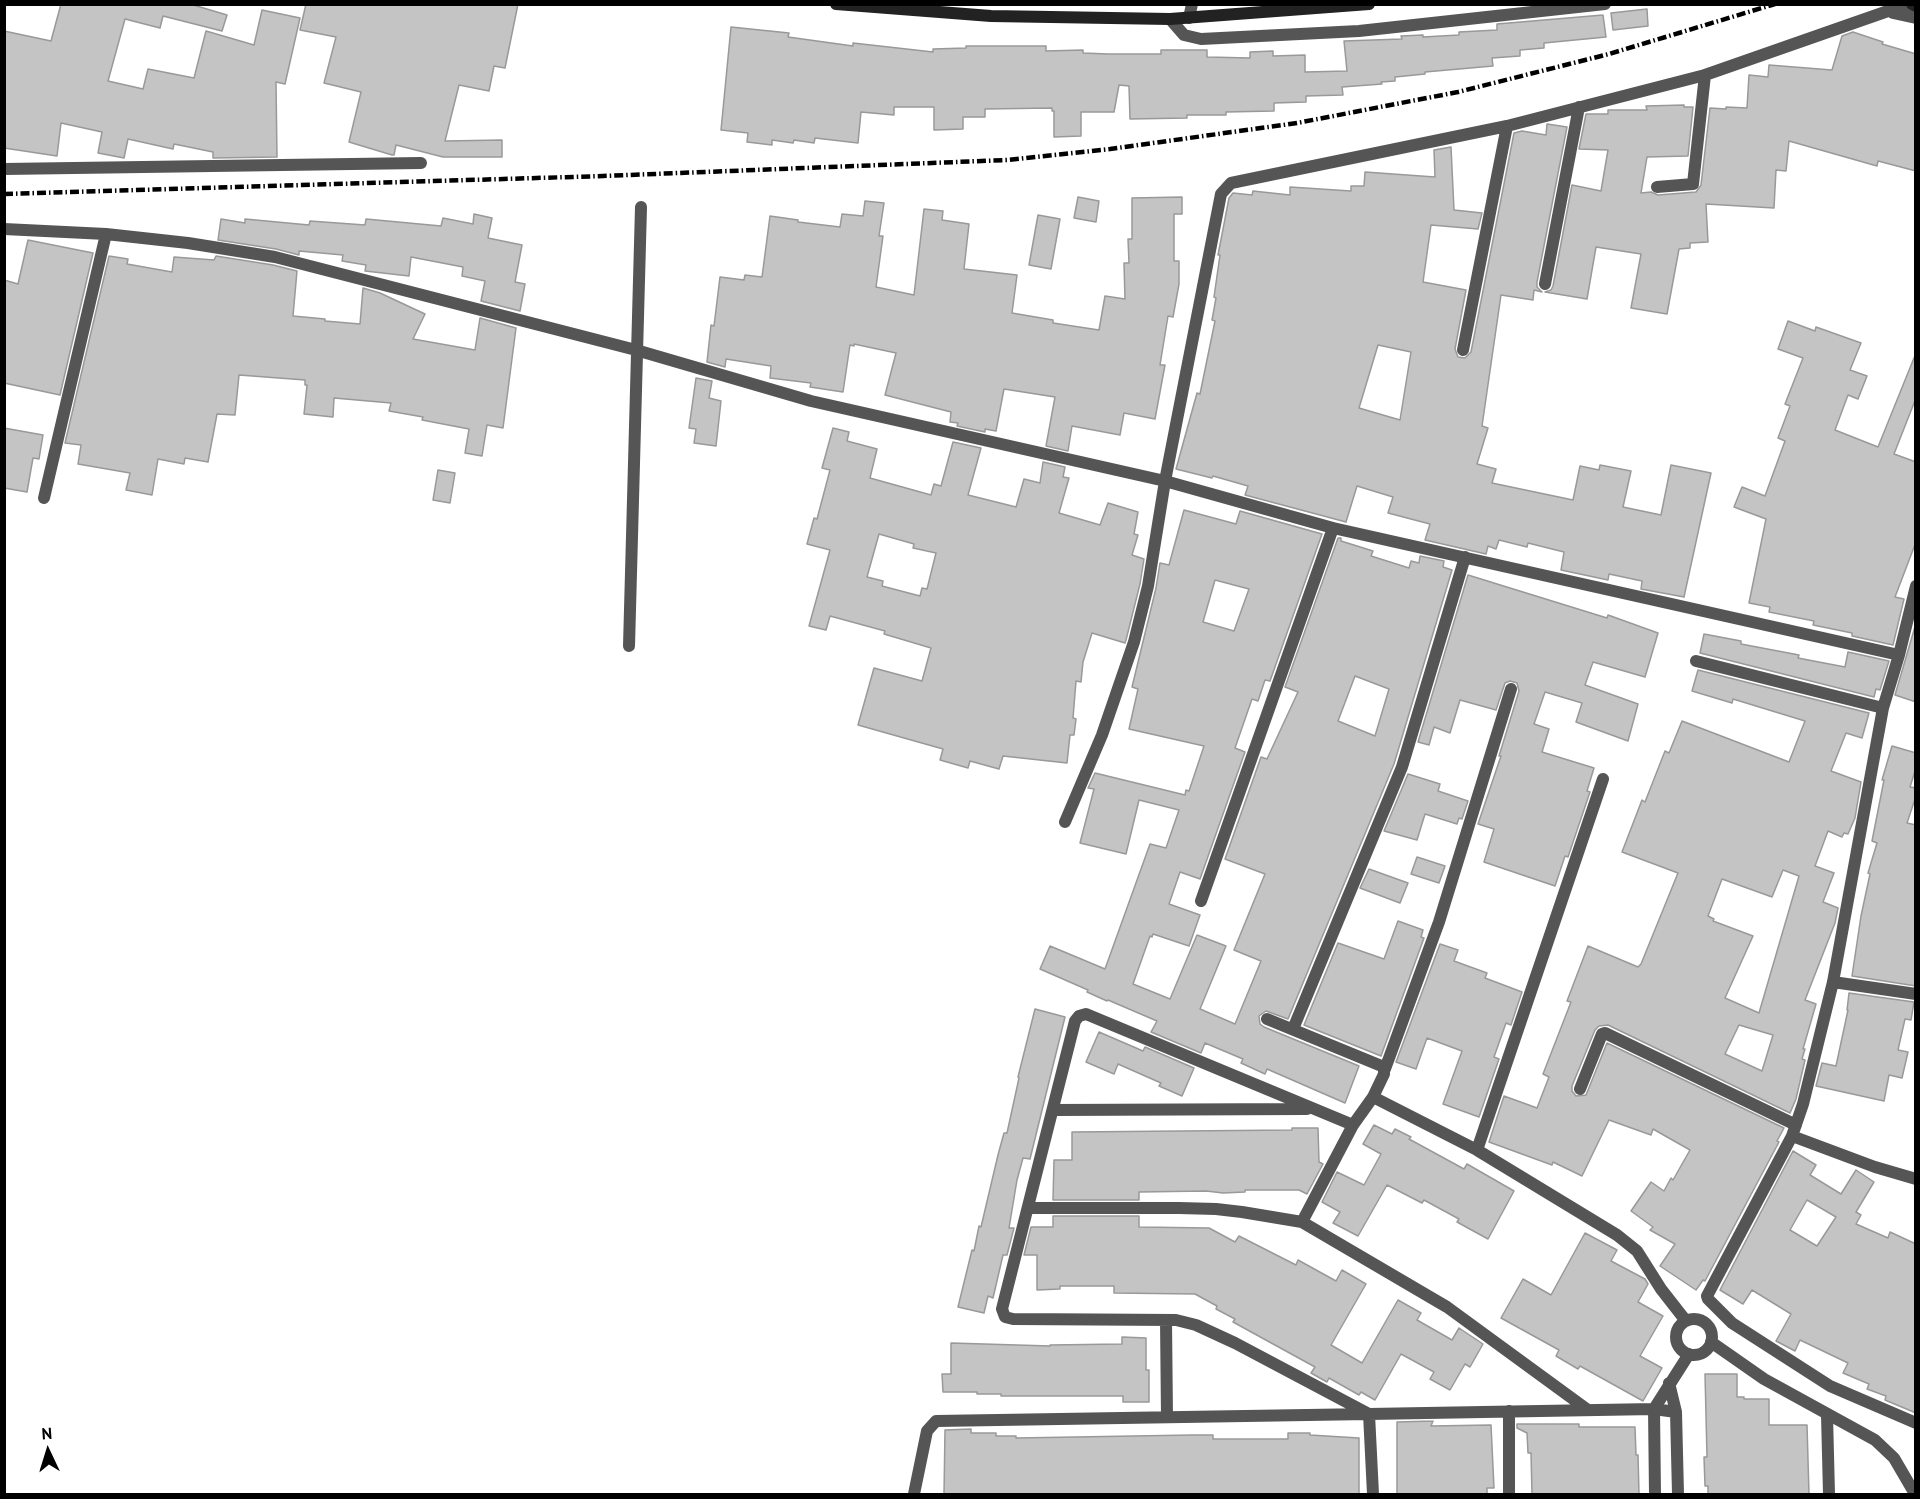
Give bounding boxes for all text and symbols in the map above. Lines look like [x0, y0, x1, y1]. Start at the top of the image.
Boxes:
north arrow [18, 1421, 78, 1481]
text: N [41, 1423, 53, 1443]

